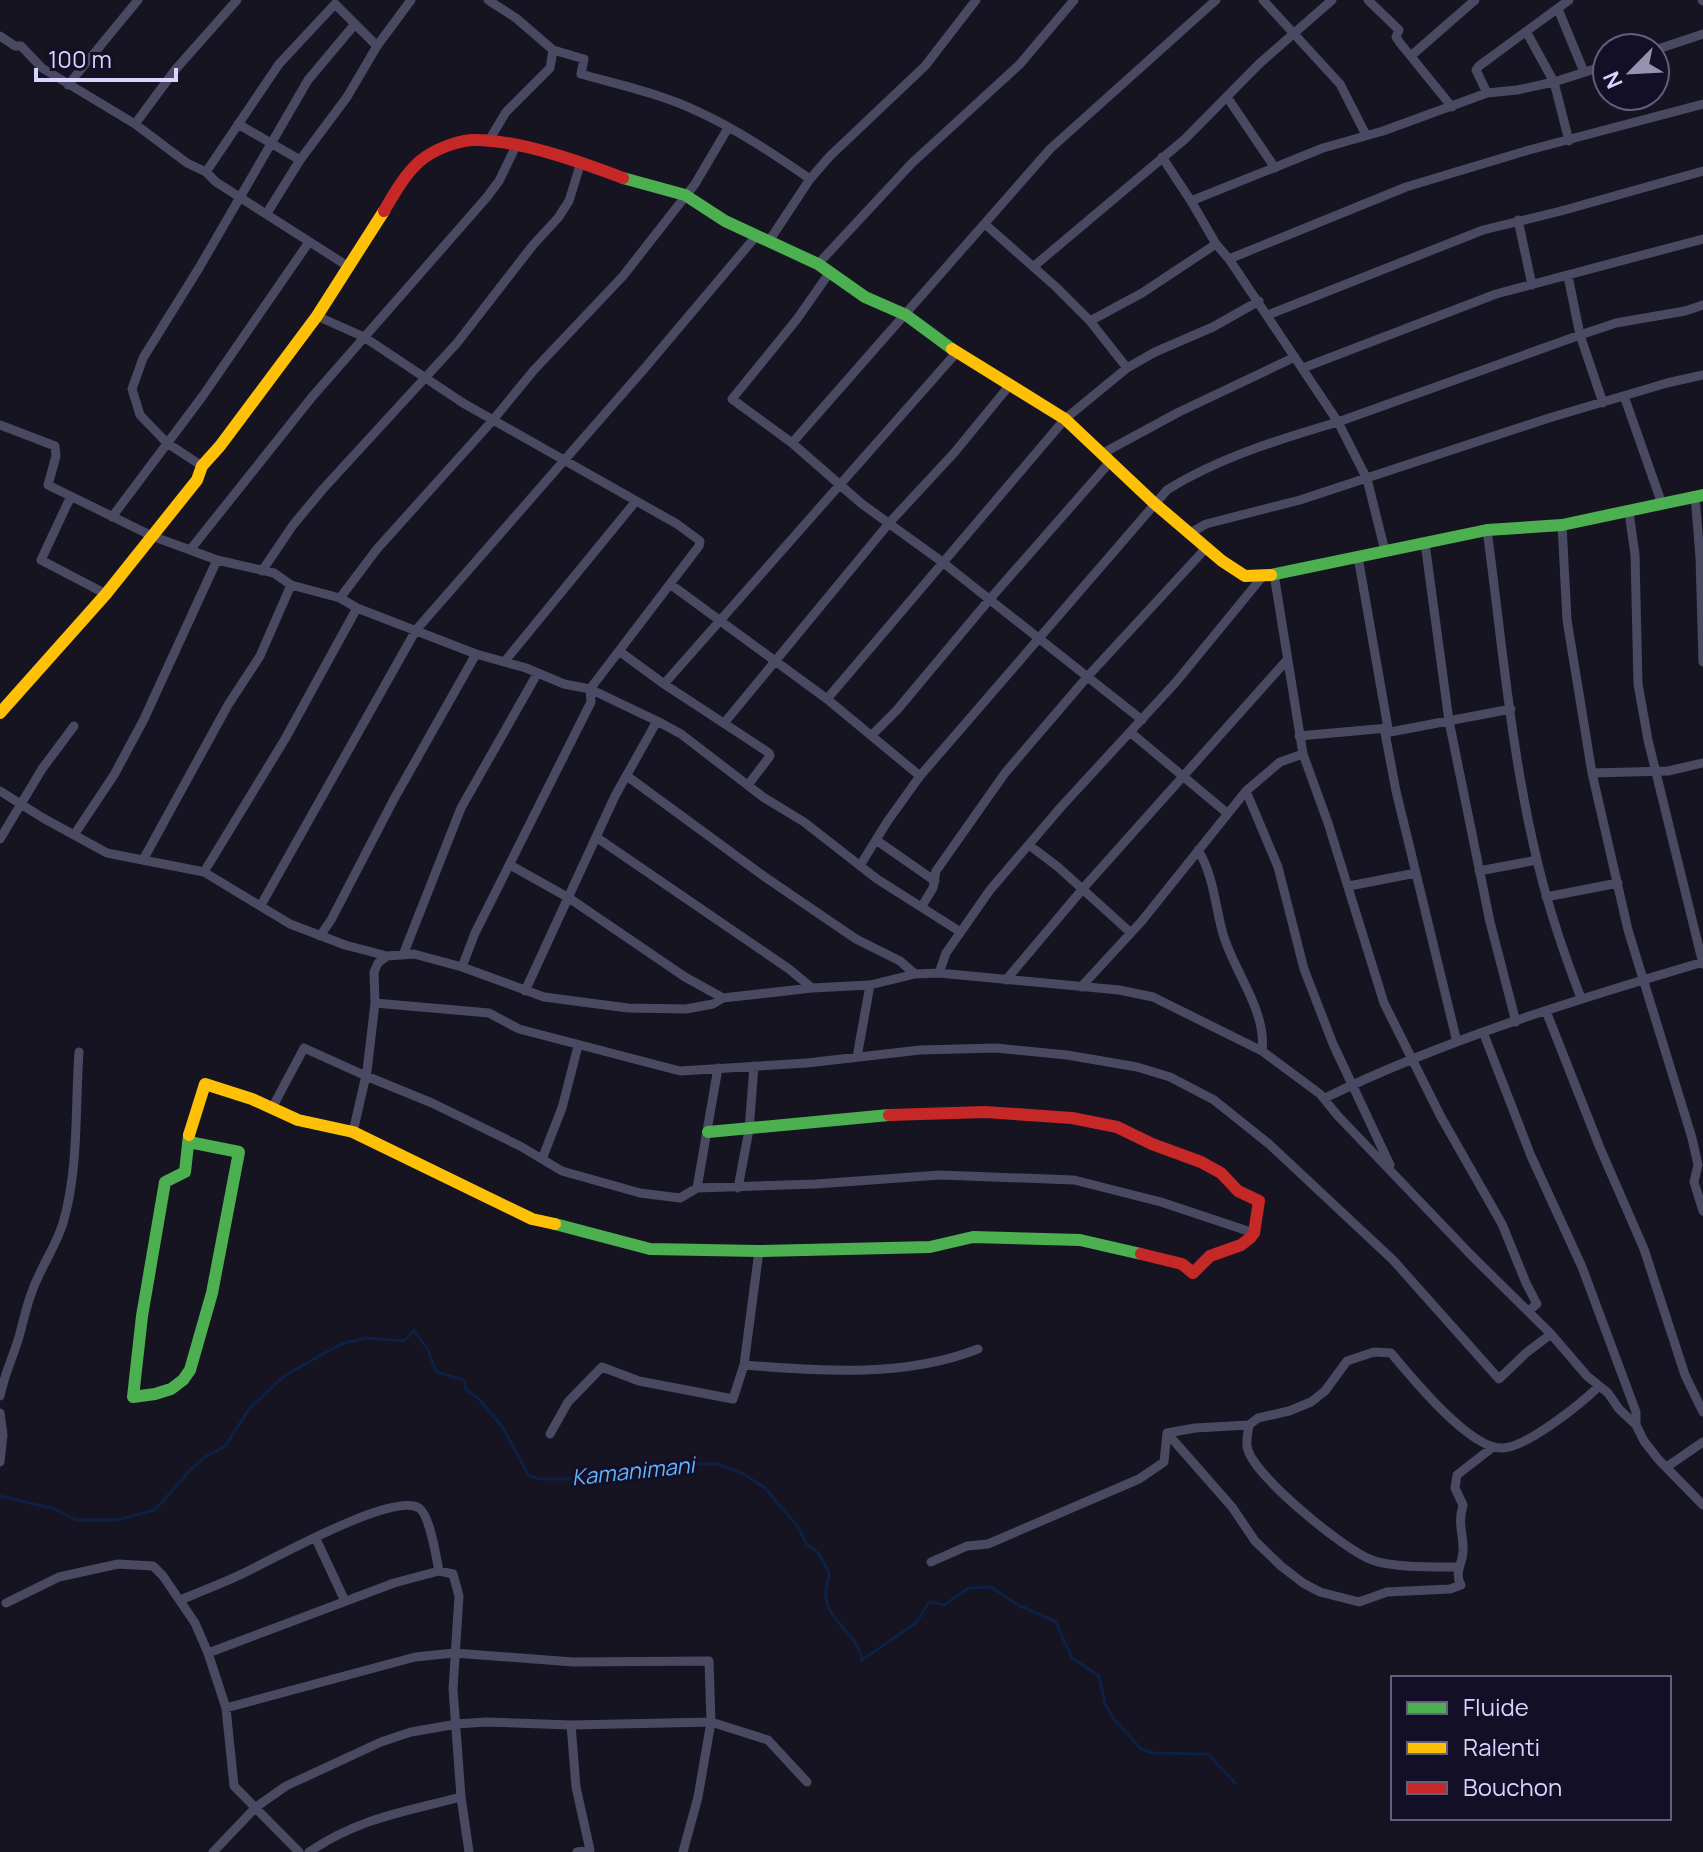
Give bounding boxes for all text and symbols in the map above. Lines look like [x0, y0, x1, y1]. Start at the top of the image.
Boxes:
scale bar [36, 32, 176, 82]
north arrow [1591, 32, 1671, 112]
text: 100 m [48, 42, 112, 75]
text: N [1596, 67, 1630, 93]
water label: Kamanimani [570, 1449, 699, 1492]
legend [1391, 1676, 1671, 1820]
text: Fluide [1463, 1690, 1529, 1723]
text: Ralenti [1463, 1730, 1540, 1763]
text: Bouchon [1463, 1770, 1562, 1803]

